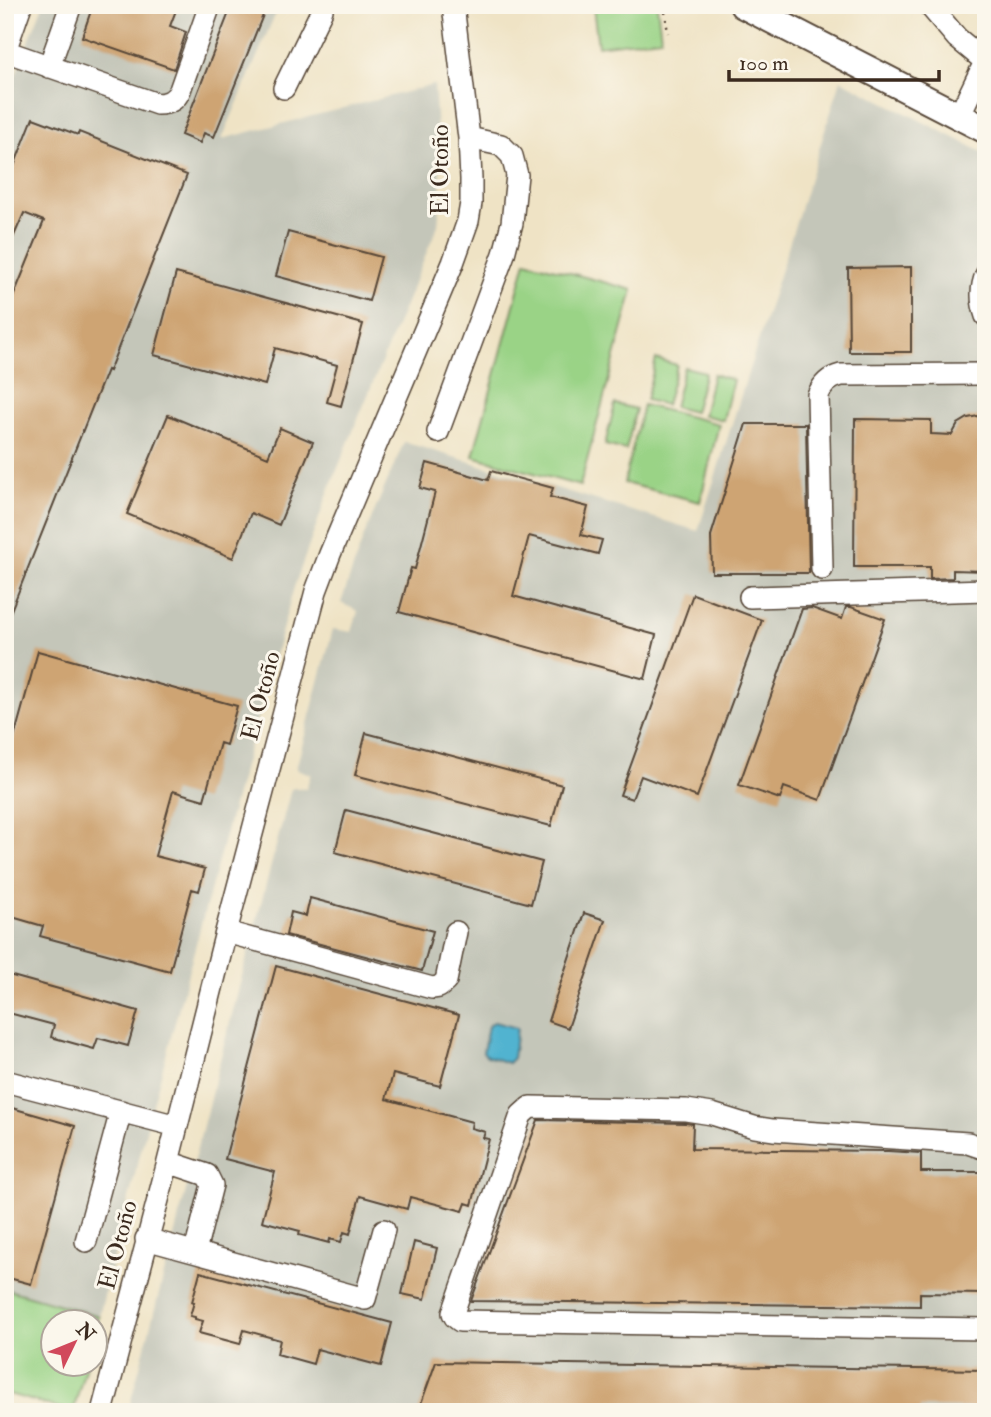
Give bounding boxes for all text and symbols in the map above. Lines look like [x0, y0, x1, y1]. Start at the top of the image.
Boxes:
scale bar [729, 38, 939, 82]
text: 100 m [739, 50, 789, 77]
street label: El Otoño [425, 124, 456, 216]
street label: El Otoño [234, 648, 288, 744]
street label: El Otoño [91, 1197, 145, 1293]
north arrow [38, 1308, 108, 1378]
text: N [70, 1317, 101, 1347]

